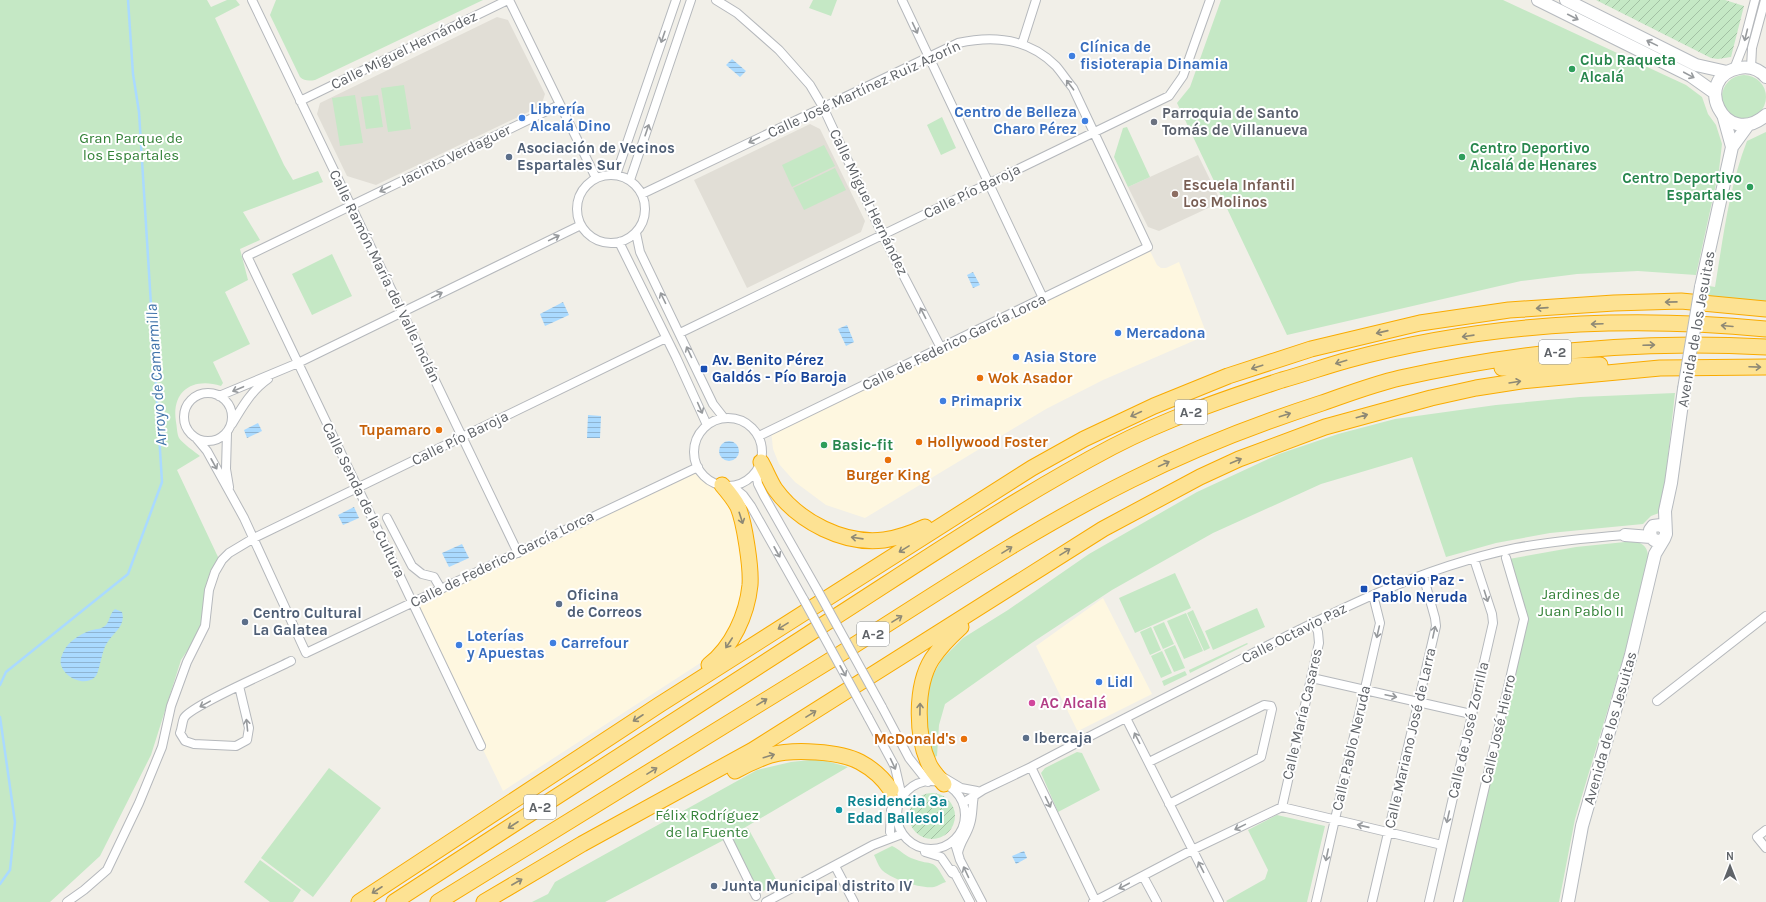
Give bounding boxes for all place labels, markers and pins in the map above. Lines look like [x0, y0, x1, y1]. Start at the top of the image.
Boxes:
place label: Clínica de fisioterapia Dinamia [1080, 38, 1228, 73]
marker: Clínica de fisioterapia Dinamia [1067, 51, 1077, 61]
place label: Club Raqueta Alcalá [1580, 51, 1676, 86]
marker: Club Raqueta Alcalá [1567, 64, 1577, 74]
place label: Librería Alcalá Dino [530, 100, 611, 135]
place label: Centro de Belleza Charo Pérez [954, 103, 1077, 138]
place label: Parroquia de Santo Tomás de Villanueva [1162, 104, 1308, 139]
marker: Librería Alcalá Dino [517, 113, 527, 123]
marker: Centro de Belleza Charo Pérez [1080, 116, 1090, 126]
marker: Parroquia de Santo Tomás de Villanueva [1149, 117, 1159, 127]
place label: Asociación de Vecinos Espartales Sur [517, 139, 675, 174]
place label: Centro Deportivo Alcalá de Henares [1470, 139, 1597, 174]
marker: Asociación de Vecinos Espartales Sur [504, 152, 514, 162]
marker: Centro Deportivo Alcalá de Henares [1457, 152, 1467, 162]
place label: Centro Deportivo Espartales [1622, 169, 1742, 204]
place label: Escuela Infantil Los Molinos [1183, 176, 1295, 211]
marker: Centro Deportivo Espartales [1745, 182, 1755, 192]
marker: Escuela Infantil Los Molinos [1170, 189, 1180, 199]
place label: Mercadona [1126, 324, 1206, 342]
marker: Mercadona [1113, 328, 1123, 338]
place label: Asia Store [1024, 348, 1097, 366]
place label: Av. Benito Pérez Galdós - Pío Baroja [712, 351, 847, 386]
marker: Asia Store [1011, 352, 1021, 362]
marker: Av. Benito Pérez Galdós - Pío Baroja [699, 364, 709, 374]
place label: Wok Asador [988, 369, 1073, 387]
marker: Wok Asador [975, 373, 985, 383]
place label: Primaprix [951, 392, 1022, 410]
marker: Primaprix [938, 396, 948, 406]
place label: Tupamaro [360, 421, 431, 439]
marker: Tupamaro [434, 425, 444, 435]
place label: Hollywood Foster [927, 433, 1048, 451]
place label: Basic-fit [832, 436, 893, 454]
marker: Hollywood Foster [914, 437, 924, 447]
marker: Basic-fit [819, 440, 829, 450]
marker: Burger King [883, 455, 893, 465]
place label: Burger King [846, 466, 930, 484]
place label: Octavio Paz - Pablo Neruda [1372, 571, 1468, 606]
marker: Octavio Paz - Pablo Neruda [1359, 584, 1369, 594]
place label: Oficina de Correos [567, 586, 642, 621]
marker: Oficina de Correos [554, 599, 564, 609]
place label: Centro Cultural La Galatea [253, 604, 362, 639]
marker: Centro Cultural La Galatea [240, 617, 250, 627]
place label: Loterías y Apuestas [467, 627, 545, 662]
place label: Carrefour [561, 634, 628, 652]
marker: Carrefour [548, 638, 558, 648]
marker: Loterías y Apuestas [454, 640, 464, 650]
place label: Lidl [1107, 673, 1133, 691]
marker: Lidl [1094, 677, 1104, 687]
place label: AC Alcalá [1040, 694, 1107, 712]
marker: AC Alcalá [1027, 698, 1037, 708]
place label: Ibercaja [1034, 729, 1092, 747]
place label: McDonald's [874, 730, 956, 748]
marker: Ibercaja [1021, 733, 1031, 743]
marker: McDonald's [959, 734, 969, 744]
place label: Residencia 3ª Edad Ballesol [847, 792, 947, 827]
marker: Residencia 3ª Edad Ballesol [834, 805, 844, 815]
place label: Junta Municipal distrito IV [722, 877, 912, 895]
marker: Junta Municipal distrito IV [709, 881, 719, 891]

